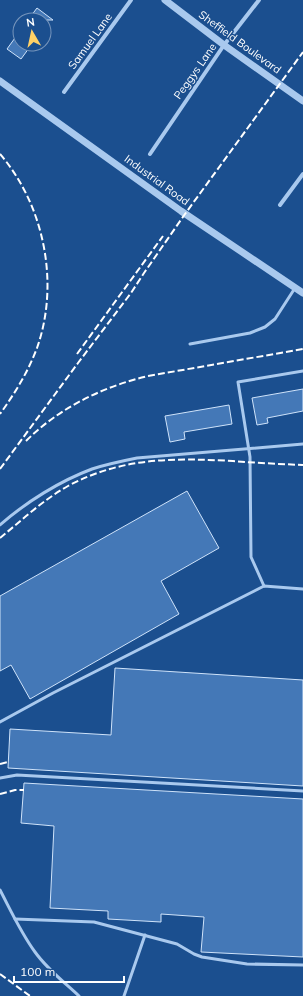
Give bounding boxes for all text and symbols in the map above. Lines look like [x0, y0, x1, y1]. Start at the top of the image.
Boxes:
street label: Sheffield Boulevard [196, 7, 284, 77]
street label: Samuel Lane [65, 10, 115, 72]
north arrow [12, 12, 52, 52]
text: N [25, 15, 36, 30]
street label: Peggys Lane [171, 40, 219, 102]
street label: Industrial Road [122, 152, 192, 208]
scale bar [14, 958, 124, 984]
text: 100 m [20, 964, 55, 979]

